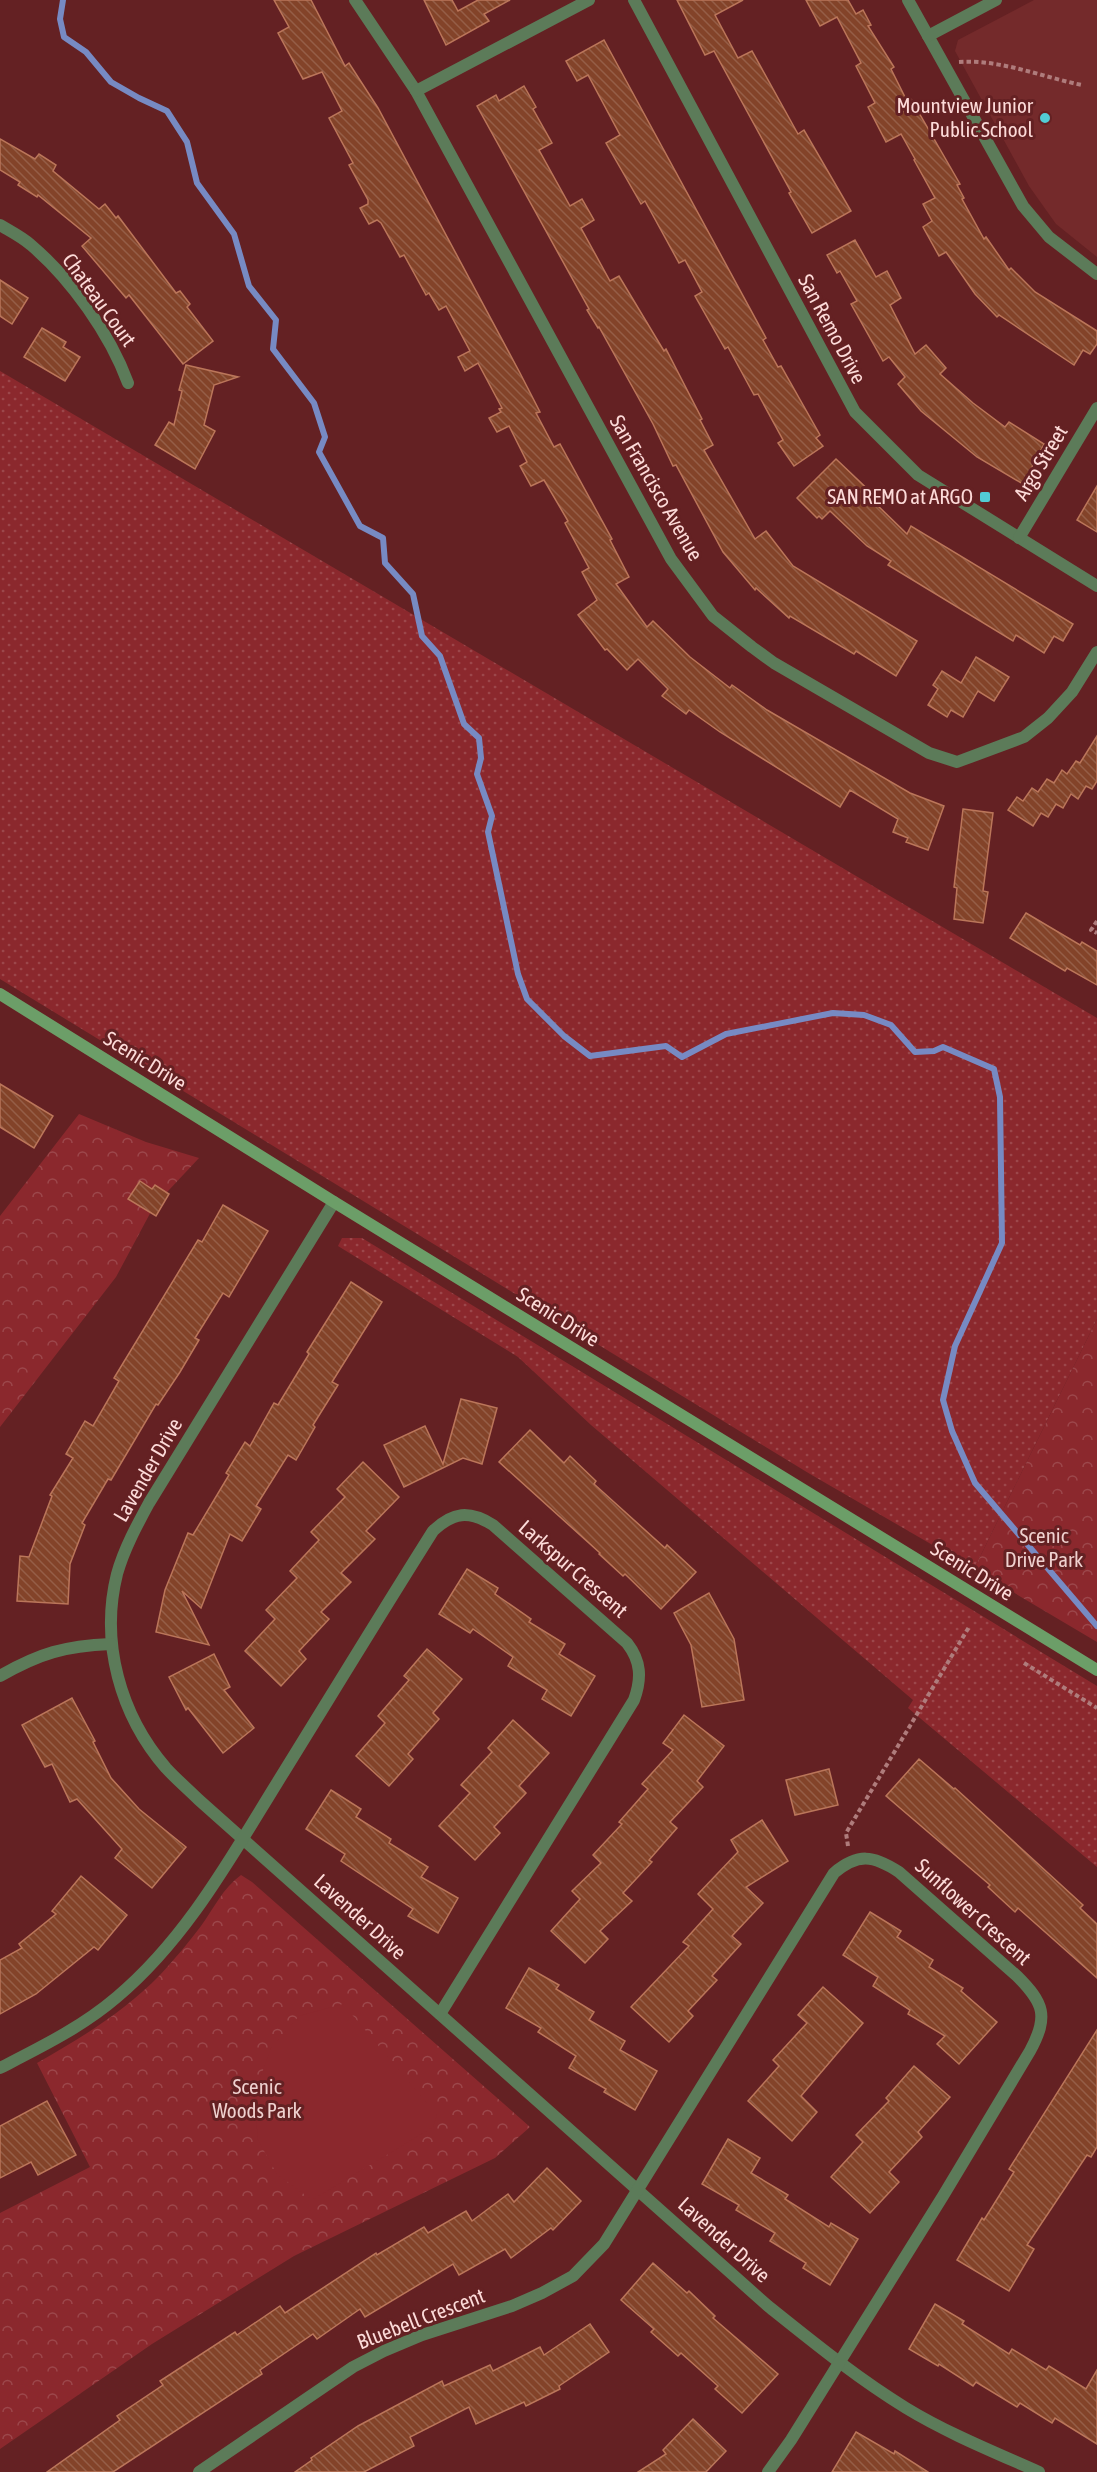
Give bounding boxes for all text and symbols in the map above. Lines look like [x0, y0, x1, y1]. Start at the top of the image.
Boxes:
place label: Mountview Junior Public School [897, 93, 1034, 141]
marker: Mountview Junior Public School [1038, 111, 1052, 125]
street label: Chateau Court [58, 248, 142, 351]
street label: San Remo Drive [794, 270, 872, 387]
street label: San Francisco Avenue [605, 410, 708, 565]
street label: Argo Street [1008, 421, 1072, 504]
place label: SAN REMO at ARGO [827, 484, 973, 508]
marker: SAN REMO at ARGO [978, 490, 992, 504]
street label: Scenic Drive [100, 1025, 191, 1095]
street label: Scenic Drive [513, 1281, 604, 1351]
street label: Lavender Drive [108, 1414, 186, 1525]
street label: Larkspur Crescent [514, 1515, 633, 1622]
park label: Scenic Drive Park [1005, 1523, 1083, 1571]
street label: Scenic Drive [927, 1535, 1018, 1605]
street label: Sunflower Crescent [911, 1853, 1036, 1969]
street label: Lavender Drive [310, 1869, 412, 1964]
park label: Scenic Woods Park [212, 2074, 302, 2122]
street label: Lavender Drive [674, 2192, 776, 2287]
street label: Bluebell Crescent [353, 2283, 488, 2353]

